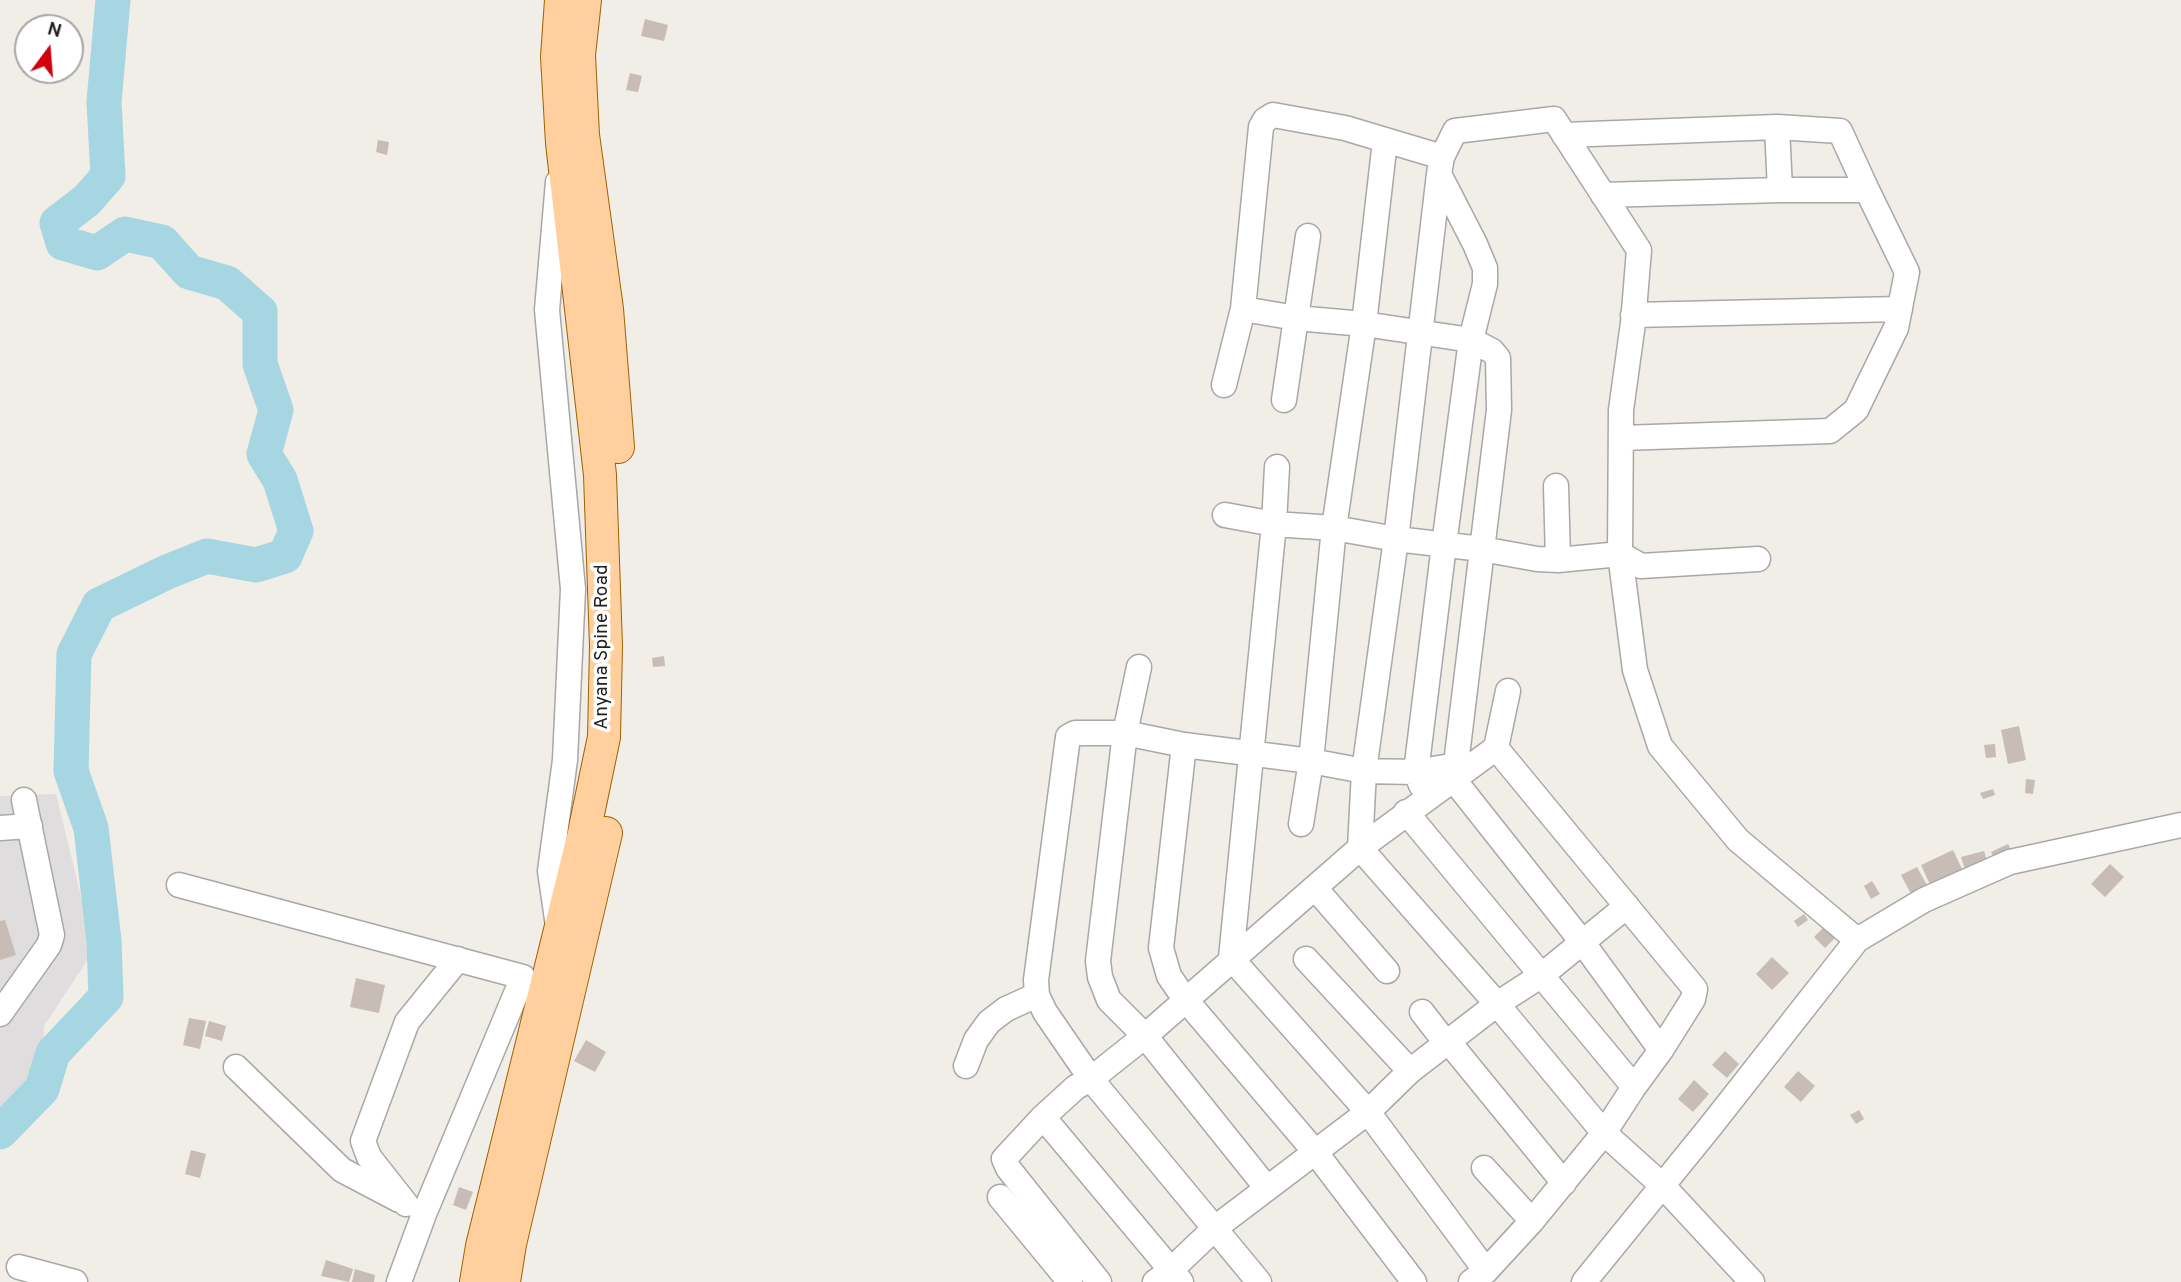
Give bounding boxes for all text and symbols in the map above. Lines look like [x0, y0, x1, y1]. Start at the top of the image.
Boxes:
north arrow [14, 14, 84, 84]
text: N [44, 17, 64, 44]
street label: Anyana Spine Road [592, 564, 614, 730]

